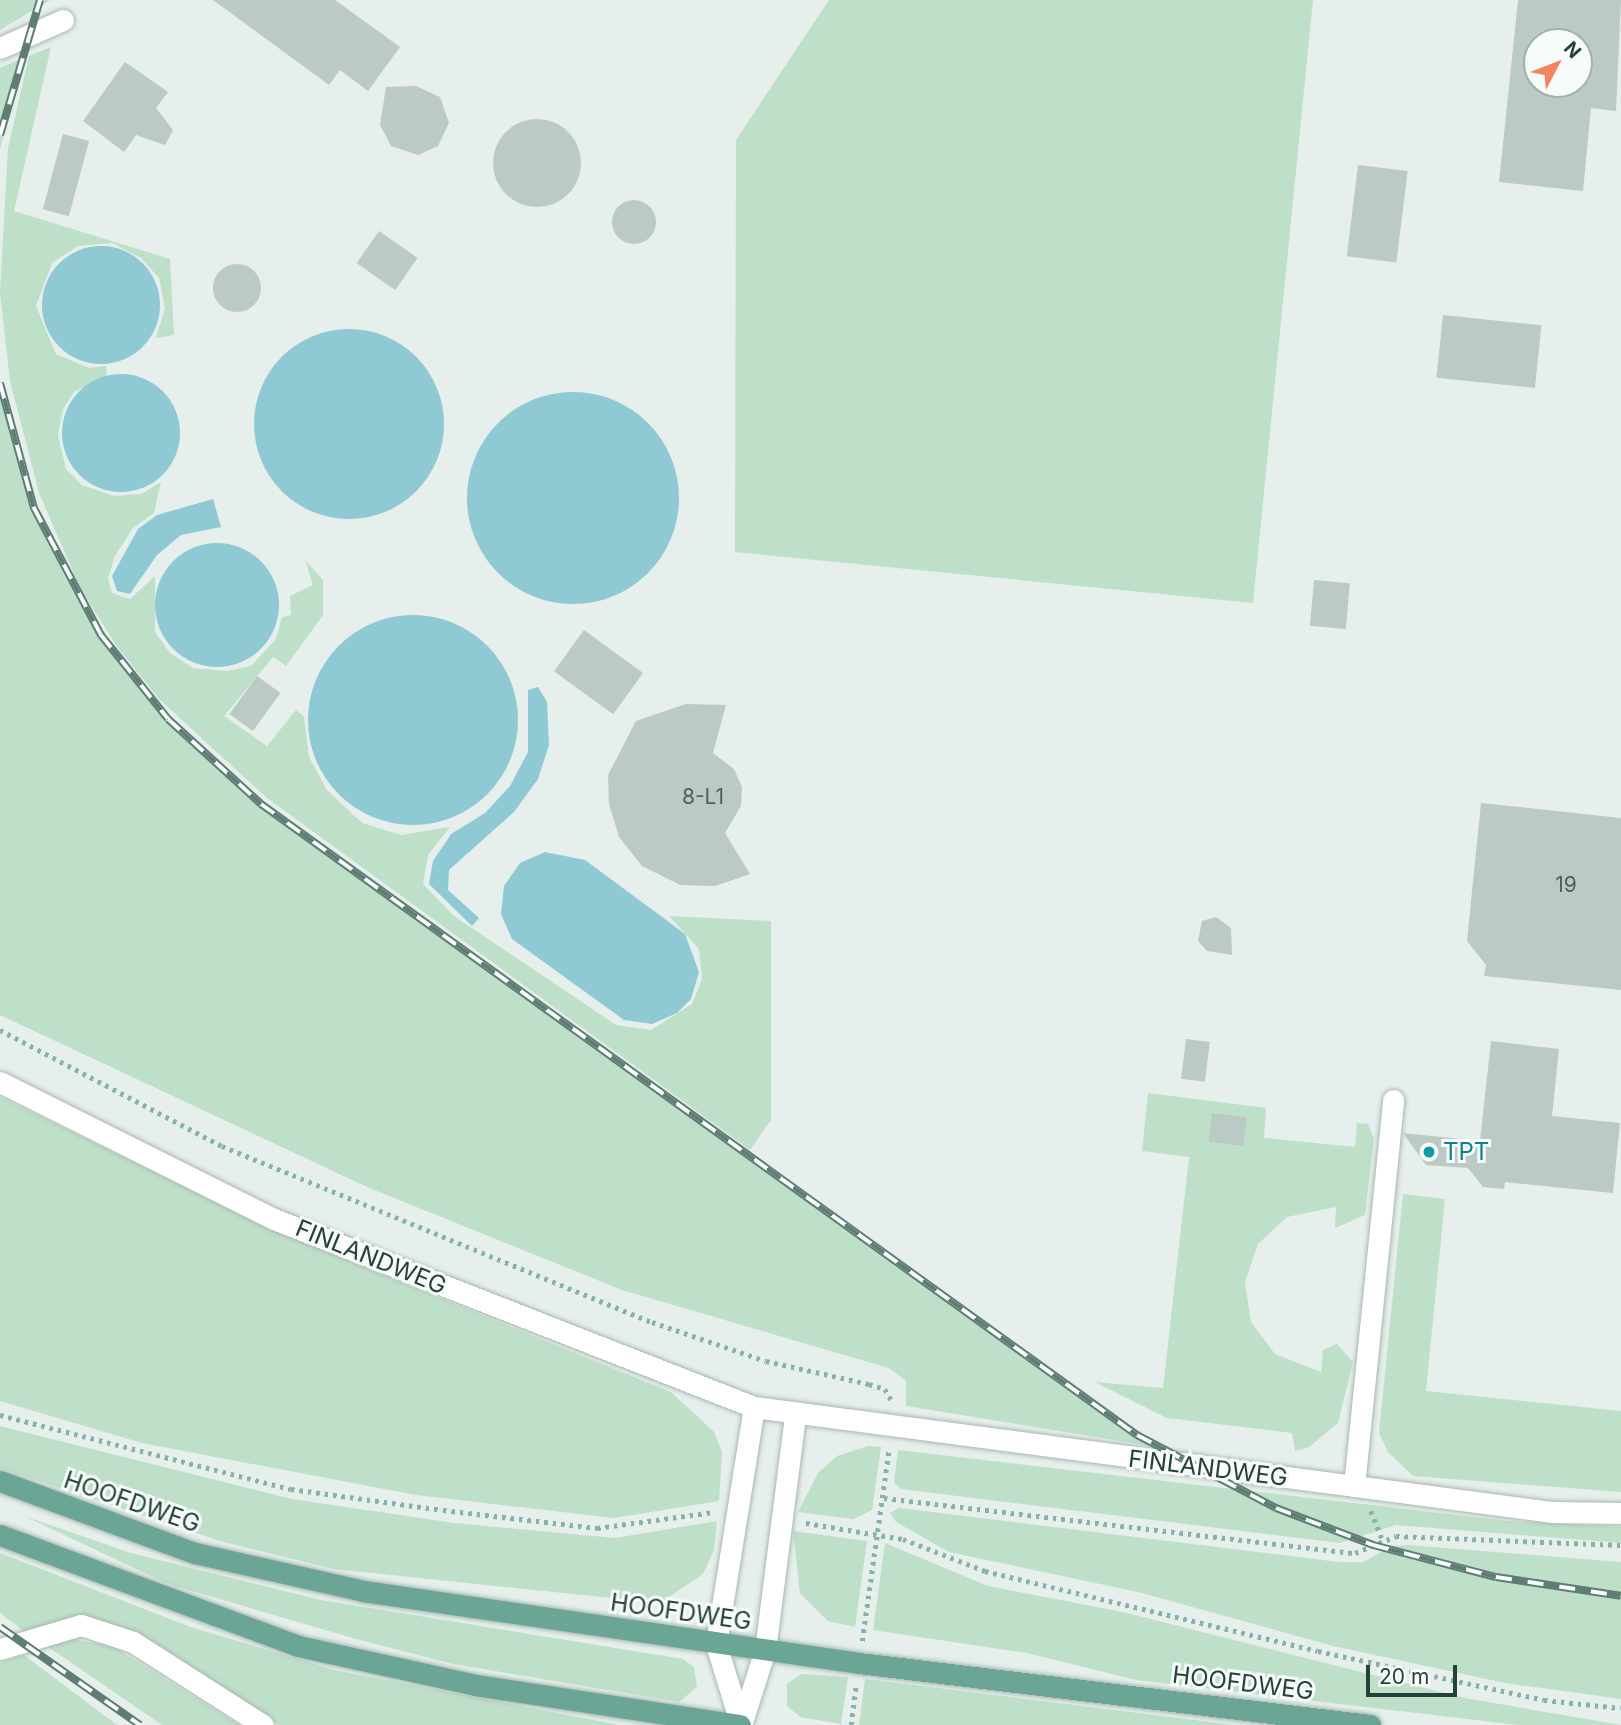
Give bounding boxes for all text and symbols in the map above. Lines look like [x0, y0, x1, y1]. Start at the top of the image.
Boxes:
north arrow [1523, 28, 1593, 98]
text: N [1559, 37, 1586, 63]
house number: 8-L1 [682, 784, 724, 810]
house number: 19 [1555, 872, 1577, 898]
place label: TPT [1443, 1138, 1489, 1166]
marker: TPT [1421, 1144, 1437, 1160]
street label: FINLANDWEG [291, 1214, 451, 1300]
street label: FINLANDWEG [1127, 1444, 1289, 1492]
street label: HOOFDWEG [60, 1465, 204, 1539]
street label: HOOFDWEG [609, 1588, 753, 1636]
scale bar [1369, 1652, 1460, 1696]
street label: HOOFDWEG [1171, 1660, 1315, 1706]
text: 20 m [1379, 1664, 1429, 1689]

